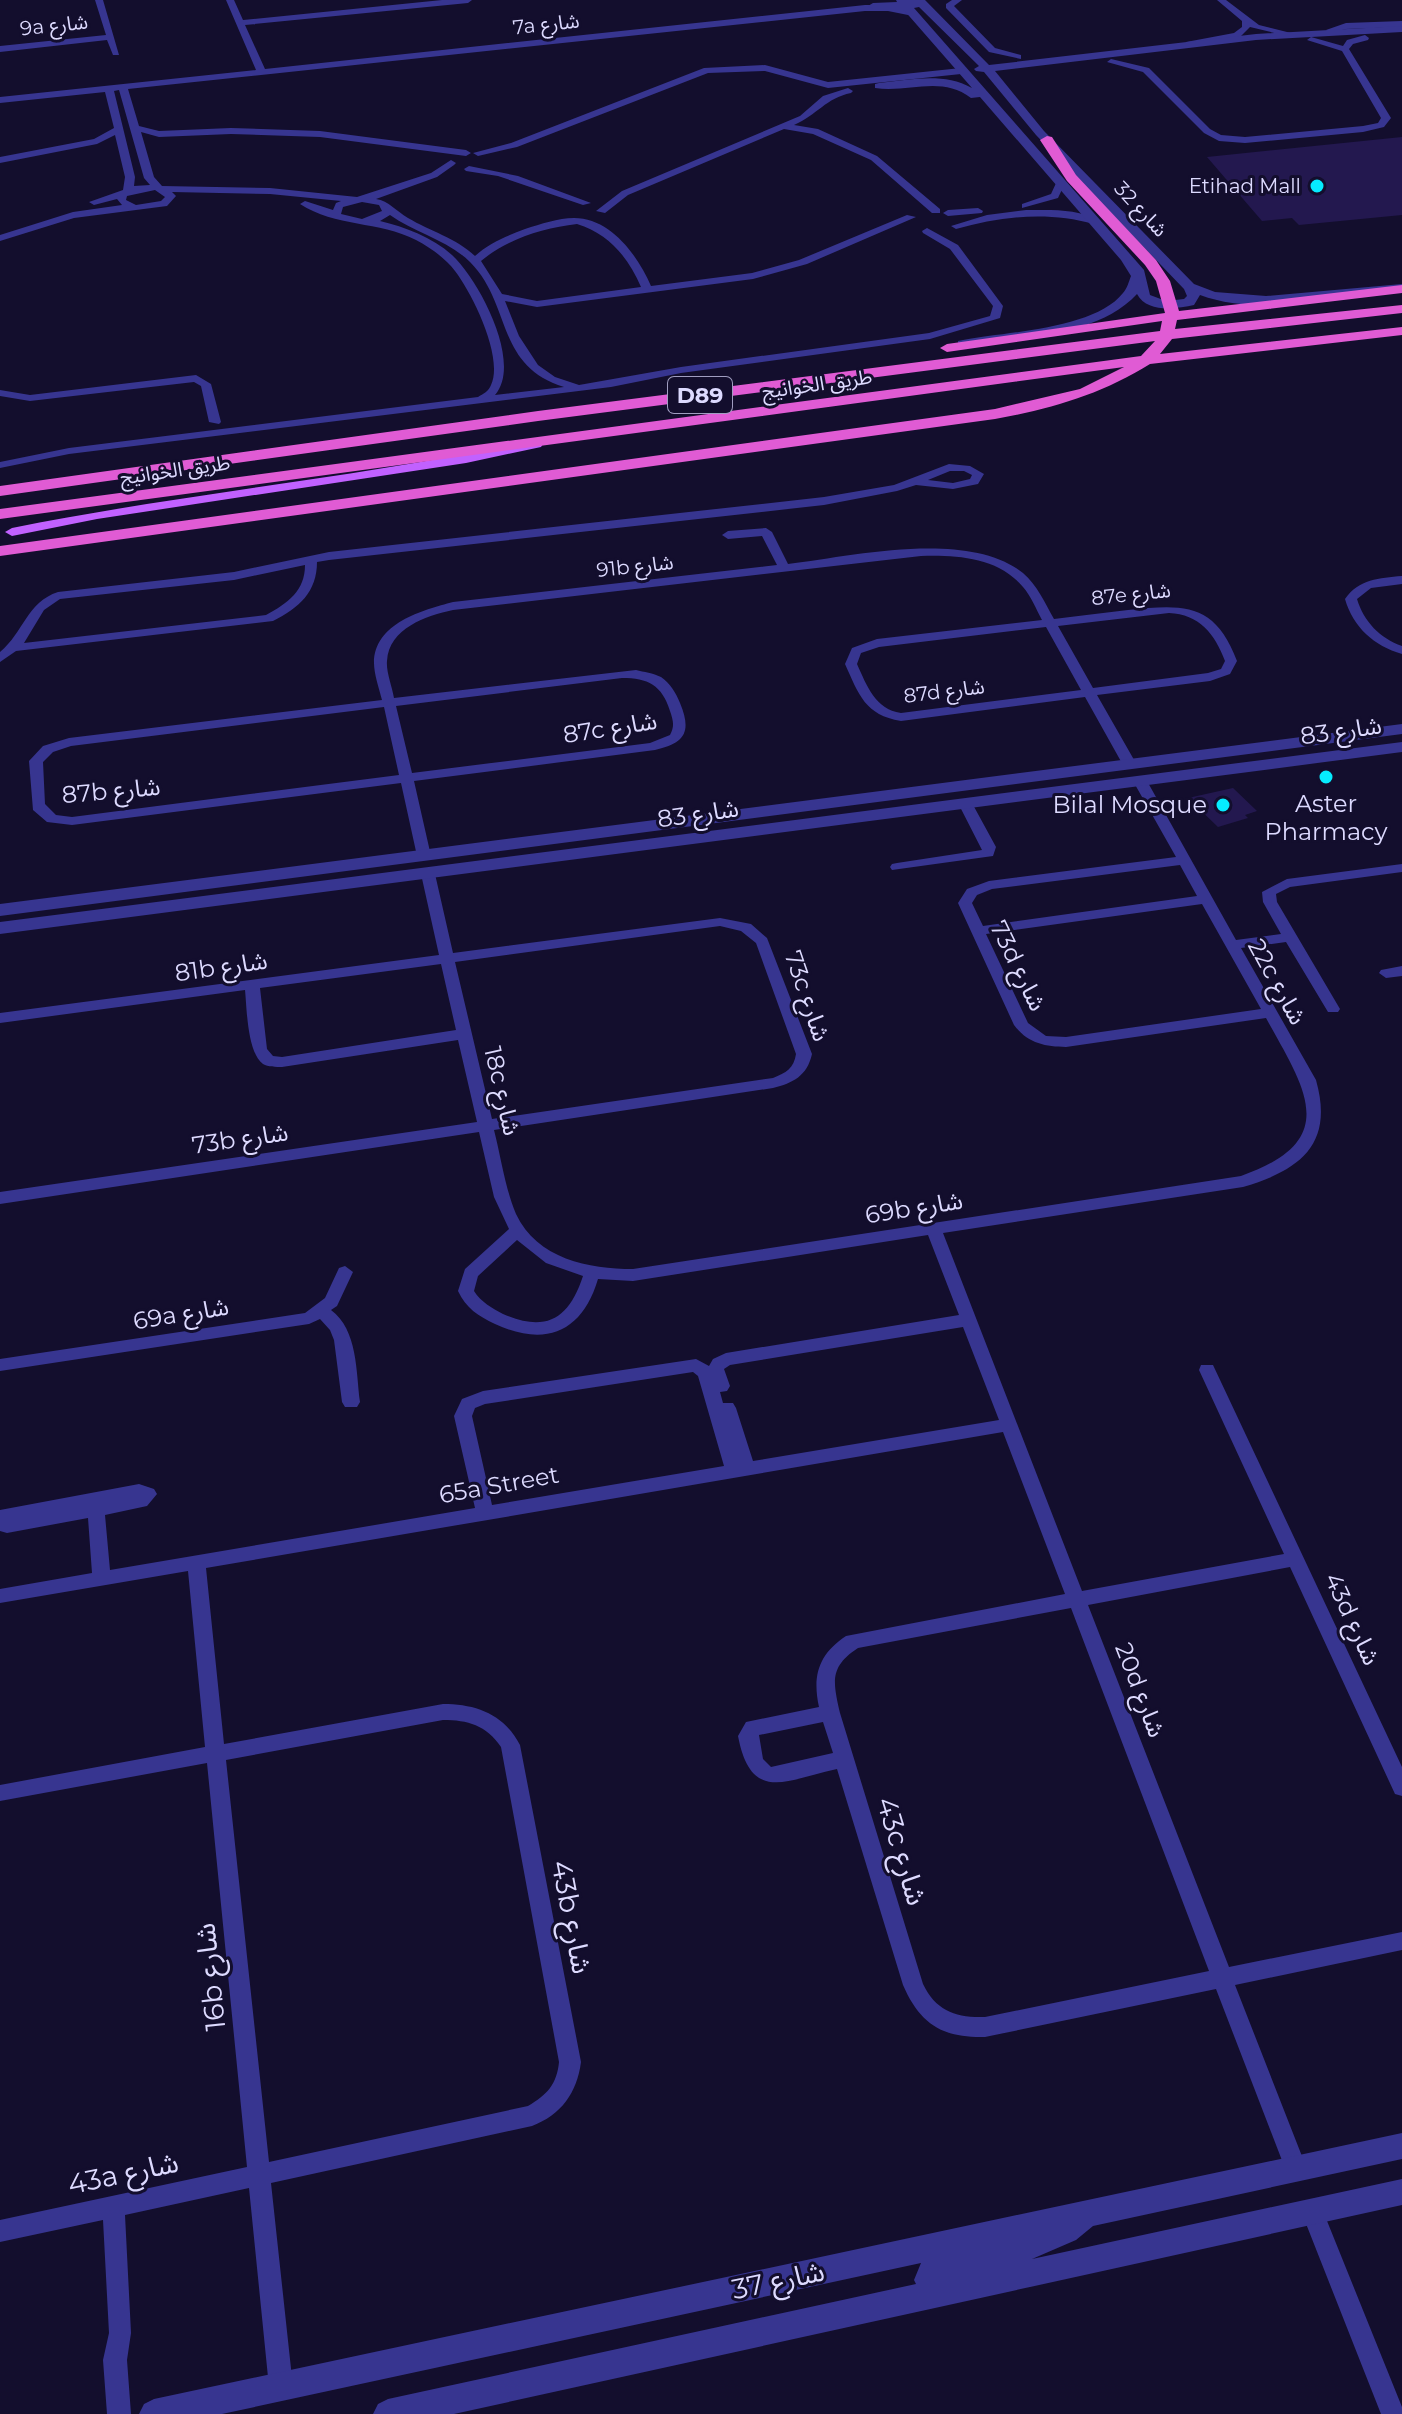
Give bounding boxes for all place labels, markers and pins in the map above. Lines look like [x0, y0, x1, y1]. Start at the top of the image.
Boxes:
place label: Etihad Mall [1189, 174, 1301, 198]
marker: Etihad Mall [1308, 177, 1326, 195]
marker: Aster Pharmacy [1317, 768, 1335, 786]
place label: Aster Pharmacy [1264, 789, 1388, 846]
place label: Bilal Mosque [1053, 790, 1207, 819]
marker: Bilal Mosque [1214, 796, 1232, 814]

